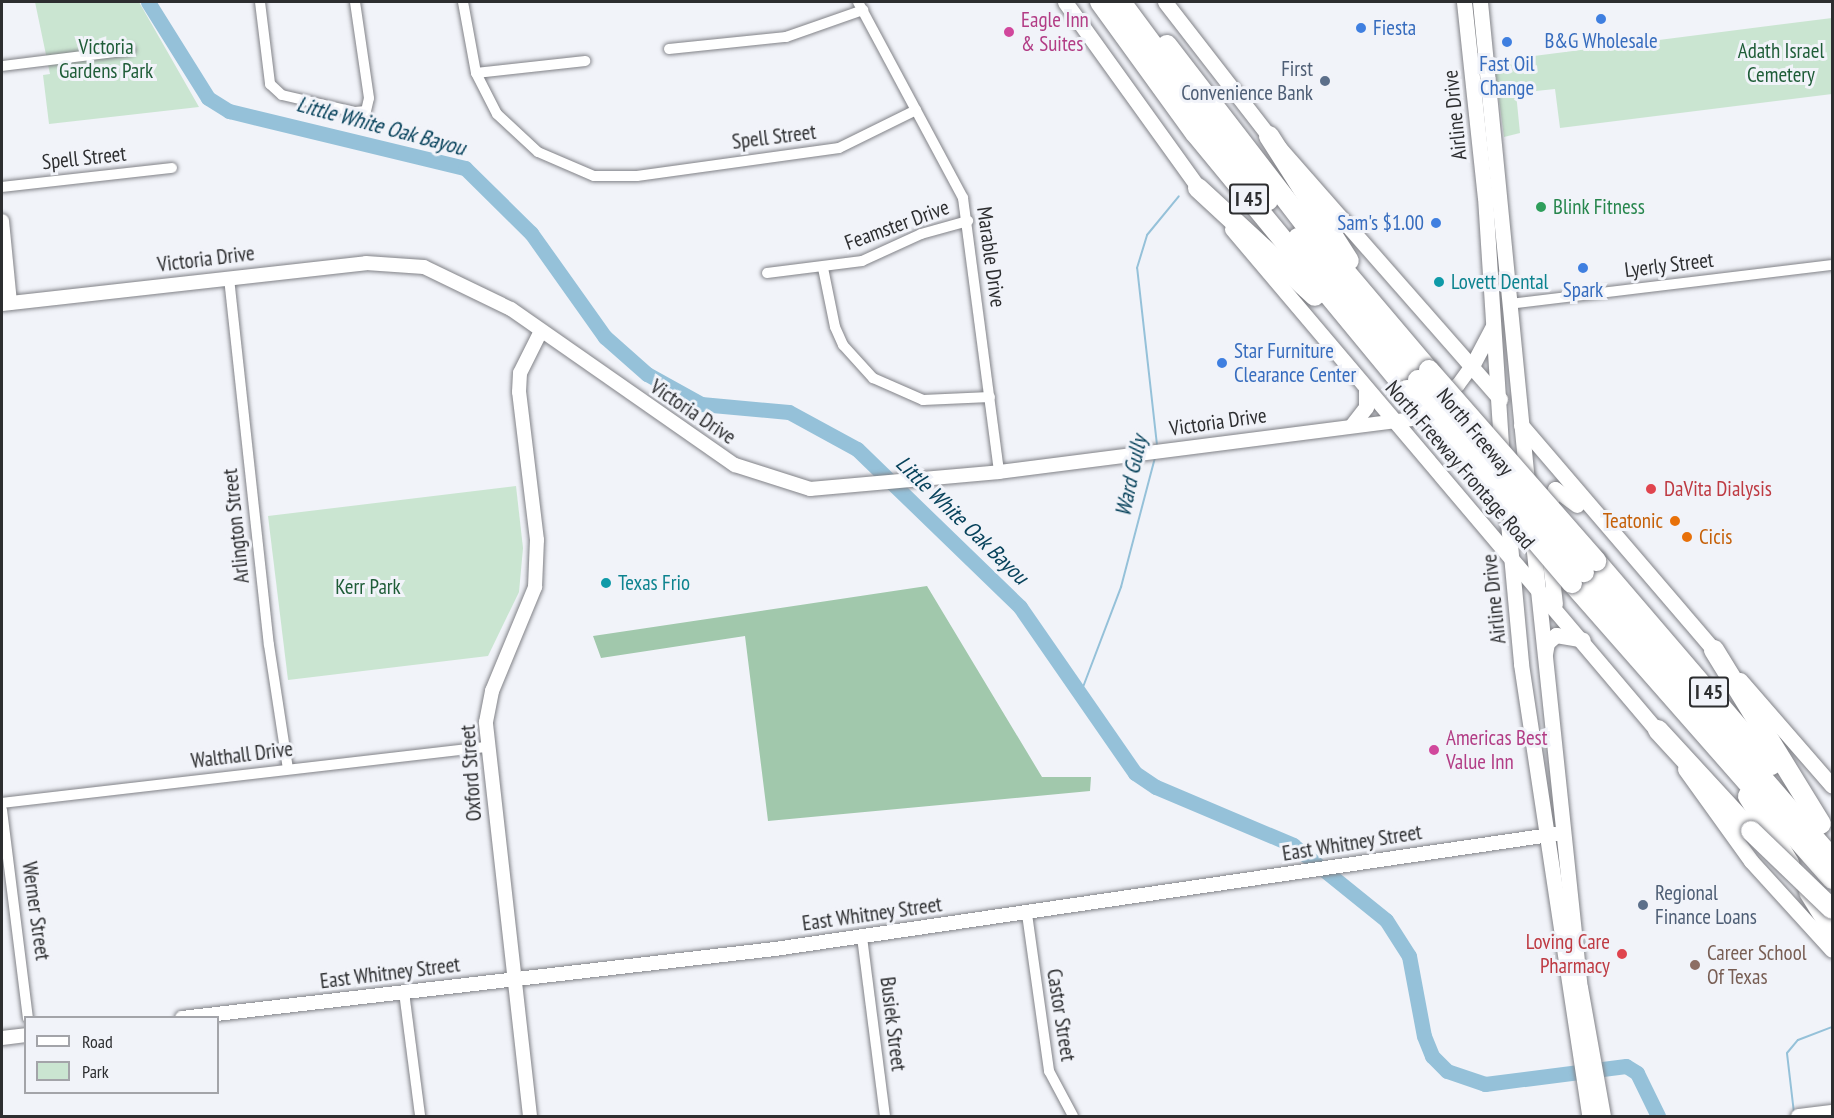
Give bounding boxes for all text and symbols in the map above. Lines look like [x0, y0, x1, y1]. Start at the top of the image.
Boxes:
place label: Eagle Inn & Suites [1021, 7, 1089, 57]
marker: B&G Wholesale [1594, 12, 1608, 26]
place label: Fiesta [1373, 15, 1416, 41]
marker: Fiesta [1354, 21, 1368, 35]
marker: Eagle Inn & Suites [1002, 25, 1016, 39]
place label: B&G Wholesale [1544, 28, 1658, 54]
park label: Victoria Gardens Park [59, 34, 153, 84]
marker: Fast Oil Change [1500, 35, 1514, 49]
park label: Adath Israel Cemetery [1738, 38, 1824, 88]
place label: Fast Oil Change [1479, 51, 1535, 101]
place label: First Convenience Bank [1181, 56, 1313, 106]
street label: Airline Drive [1438, 69, 1472, 161]
marker: First Convenience Bank [1318, 74, 1332, 88]
water label: Little White Oak Bayou [293, 91, 469, 161]
street label: Spell Street [731, 119, 817, 155]
street label: Spell Street [41, 141, 127, 175]
road number: I 45 [1228, 182, 1270, 216]
street label: Feamster Drive [841, 194, 953, 256]
place label: Blink Fitness [1553, 194, 1645, 220]
marker: Blink Fitness [1534, 200, 1548, 214]
street label: Marable Drive [971, 205, 1011, 309]
place label: Sam's $1.00 [1337, 210, 1424, 236]
marker: Sam's $1.00 [1429, 216, 1443, 230]
street label: Victoria Drive [156, 241, 256, 277]
street label: Lyerly Street [1623, 247, 1715, 283]
marker: Spark [1576, 261, 1590, 275]
place label: Lovett Dental [1451, 269, 1548, 295]
marker: Lovett Dental [1432, 275, 1446, 289]
place label: Spark [1563, 277, 1603, 303]
place label: Star Furniture Clearance Center [1234, 338, 1356, 388]
marker: Star Furniture Clearance Center [1215, 356, 1229, 370]
street label: Victoria Drive [645, 374, 741, 450]
street label: North Freeway Frontage Road [1380, 375, 1540, 555]
street label: North Freeway [1431, 383, 1519, 481]
street label: Victoria Drive [1168, 403, 1268, 441]
water label: Ward Gully [1110, 433, 1152, 519]
water label: Little White Oak Bayou [890, 450, 1034, 590]
street label: Arlington Street [217, 467, 255, 585]
place label: DaVita Dialysis [1664, 476, 1772, 502]
marker: DaVita Dialysis [1642, 480, 1660, 498]
place label: Teatonic [1603, 508, 1663, 534]
marker: Teatonic [1668, 514, 1682, 528]
place label: Cicis [1699, 524, 1732, 550]
marker: Cicis [1680, 530, 1694, 544]
street label: Airline Drive [1477, 553, 1511, 645]
place label: Texas Frio [618, 570, 690, 596]
park label: Kerr Park [335, 574, 401, 600]
marker: Texas Frio [599, 576, 613, 590]
road number: I 45 [1688, 675, 1730, 709]
street label: Oxford Street [455, 724, 487, 822]
place label: Americas Best Value Inn [1446, 725, 1547, 775]
street label: Walthall Drive [190, 736, 294, 774]
marker: Americas Best Value Inn [1427, 743, 1441, 757]
street label: East Whitney Street [1280, 819, 1424, 867]
street label: Werner Street [17, 860, 55, 962]
place label: Regional Finance Loans [1655, 880, 1757, 930]
street label: East Whitney Street [800, 892, 944, 936]
marker: Regional Finance Loans [1636, 898, 1650, 912]
place label: Loving Care Pharmacy [1526, 929, 1610, 979]
place label: Career School Of Texas [1707, 940, 1807, 990]
marker: Loving Care Pharmacy [1615, 947, 1629, 961]
street label: East Whitney Street [318, 952, 462, 994]
marker: Career School Of Texas [1688, 958, 1702, 972]
street label: Castor Street [1041, 967, 1081, 1063]
street label: Busiek Street [875, 975, 911, 1073]
legend [24, 1016, 219, 1094]
text: Road [82, 1030, 113, 1053]
text: Park [82, 1060, 109, 1083]

